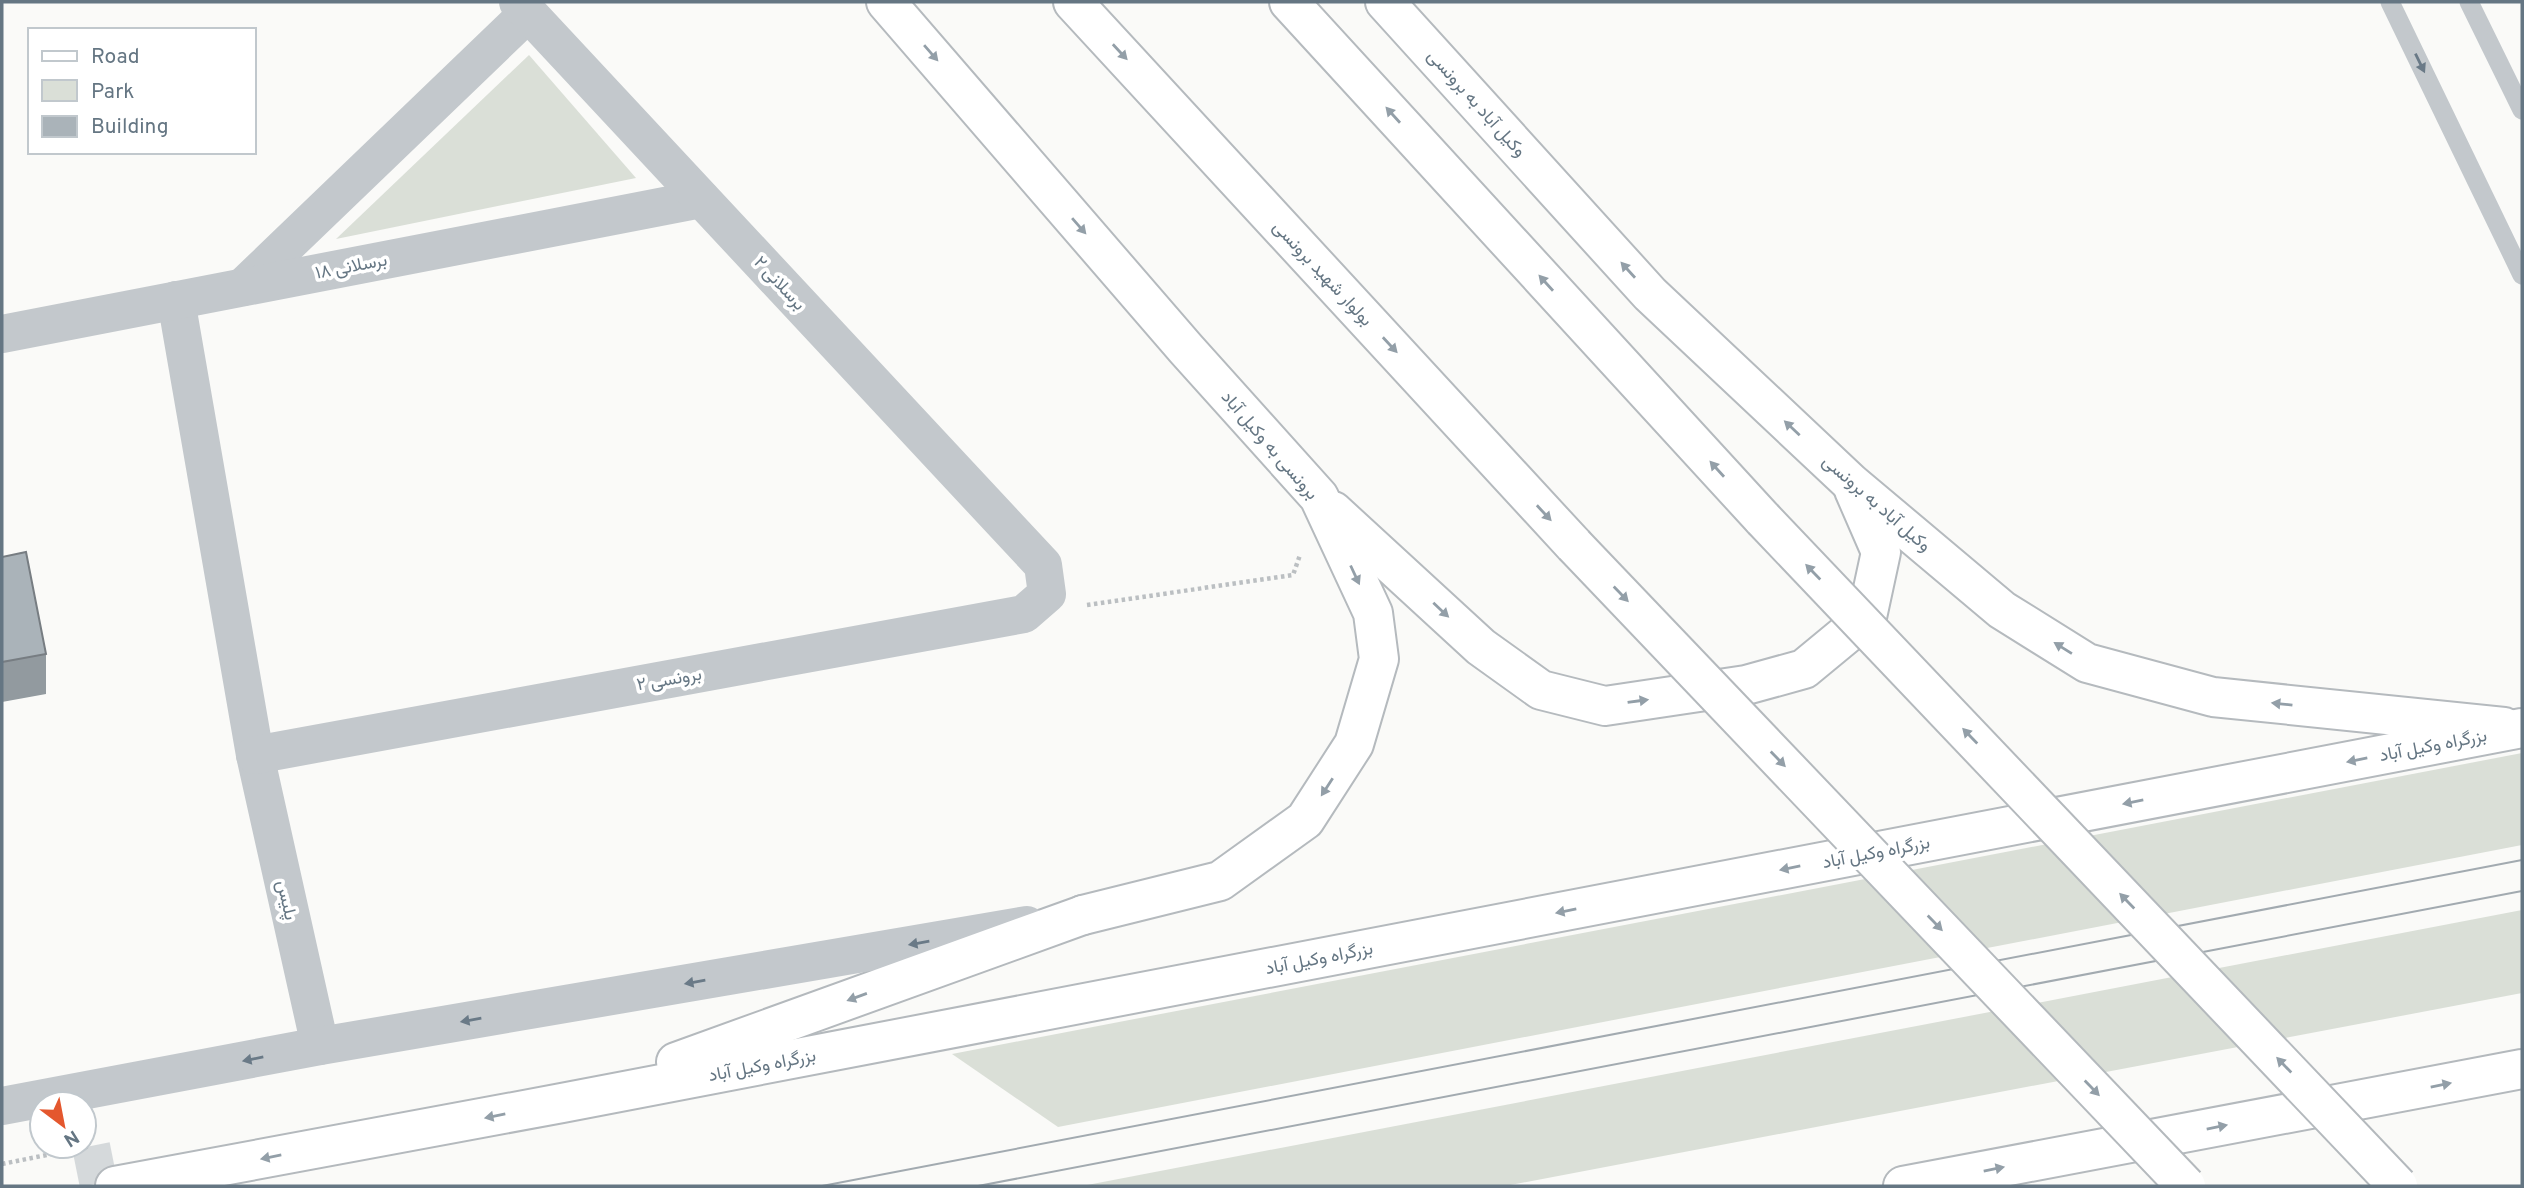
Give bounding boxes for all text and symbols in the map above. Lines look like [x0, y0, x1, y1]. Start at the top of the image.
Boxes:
legend [28, 28, 256, 154]
one-way arrow [1111, 43, 1127, 60]
text: Road [91, 44, 140, 71]
one-way arrow [923, 45, 938, 62]
street label: وکیل آباد به برونسی [1421, 45, 1530, 163]
one-way arrow [2414, 53, 2426, 73]
text: Park [91, 79, 134, 106]
one-way arrow [1385, 106, 1401, 124]
text: Building [91, 114, 169, 141]
street label: بولوار شهید برونسی [1267, 216, 1377, 332]
one-way arrow [1071, 217, 1087, 235]
street label: برسلانی ۱۸ [313, 249, 389, 286]
street label: برسلانی ۲ [748, 252, 810, 316]
one-way arrow [1621, 262, 1637, 279]
one-way arrow [1539, 275, 1555, 292]
one-way arrow [1382, 337, 1397, 354]
street label: برونسی به وکیل آباد [1215, 387, 1323, 505]
one-way arrow [1784, 420, 1801, 436]
street label: وکیل آباد به برونسی [1817, 450, 1935, 558]
one-way arrow [1709, 461, 1725, 478]
one-way arrow [1536, 504, 1552, 522]
one-way arrow [1805, 564, 1821, 581]
one-way arrow [1349, 565, 1361, 585]
one-way arrow [1612, 585, 1628, 602]
one-way arrow [1432, 602, 1450, 618]
one-way arrow [2054, 642, 2073, 654]
street label: برونسی ۲ [635, 663, 704, 698]
one-way arrow [1628, 695, 1650, 706]
one-way arrow [2270, 698, 2292, 709]
street label: بزرگراه وکیل آباد [2377, 725, 2489, 768]
one-way arrow [1962, 727, 1978, 745]
one-way arrow [1769, 750, 1785, 767]
one-way arrow [2346, 754, 2368, 765]
one-way arrow [1320, 777, 1333, 797]
one-way arrow [2122, 797, 2144, 808]
street label: بزرگراه وکیل آباد [1820, 832, 1932, 875]
one-way arrow [1779, 863, 1801, 874]
street label: پلیس [270, 878, 301, 922]
one-way arrow [2120, 893, 2136, 910]
one-way arrow [1555, 906, 1577, 917]
one-way arrow [1927, 914, 1943, 932]
one-way arrow [908, 938, 930, 949]
street label: بزرگراه وکیل آباد [1263, 938, 1375, 981]
one-way arrow [684, 977, 706, 988]
one-way arrow [847, 991, 868, 1002]
one-way arrow [460, 1015, 482, 1026]
street label: بزرگراه وکیل آباد [706, 1045, 818, 1088]
one-way arrow [242, 1053, 264, 1064]
one-way arrow [2276, 1057, 2293, 1074]
one-way arrow [2084, 1079, 2100, 1096]
one-way arrow [2430, 1079, 2452, 1090]
north arrow [28, 1090, 98, 1160]
one-way arrow [484, 1110, 506, 1121]
one-way arrow [2206, 1121, 2228, 1132]
text: N [59, 1124, 83, 1152]
one-way arrow [260, 1152, 282, 1163]
one-way arrow [1983, 1163, 2005, 1174]

